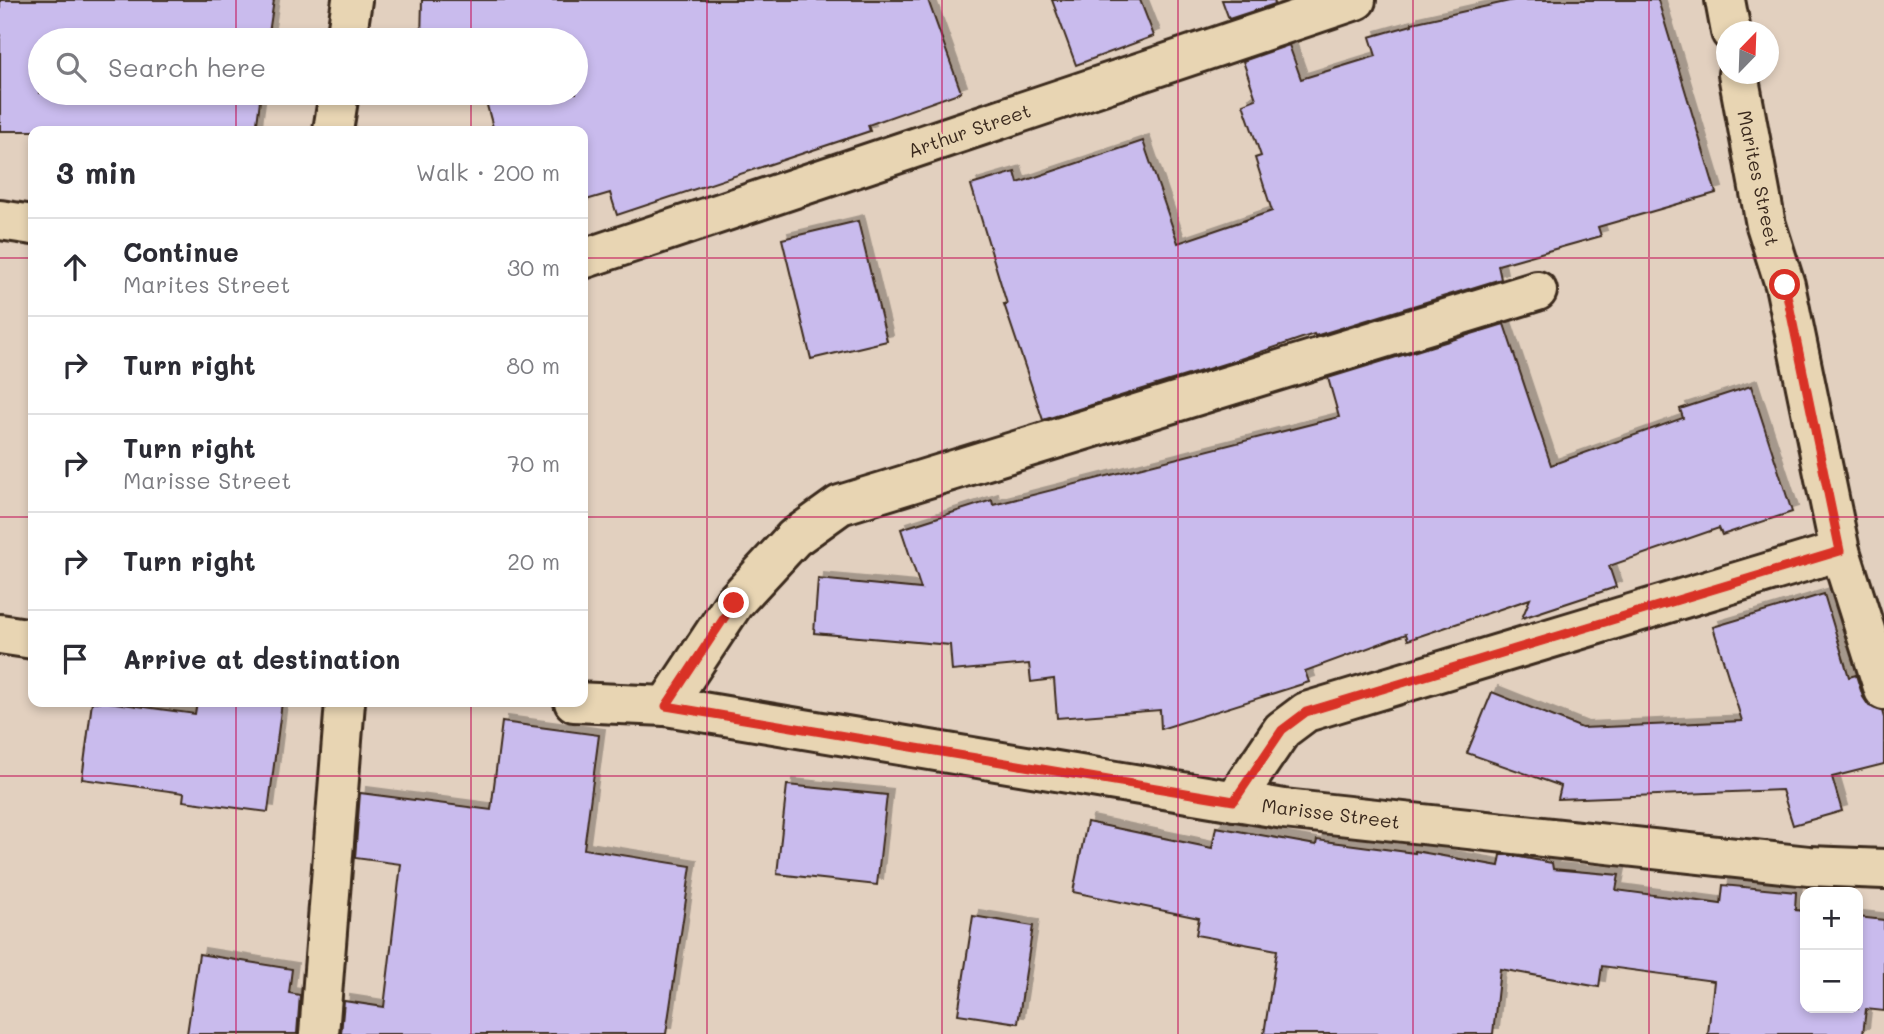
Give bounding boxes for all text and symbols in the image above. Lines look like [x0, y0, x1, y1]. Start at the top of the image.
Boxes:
north arrow [1716, 21, 1779, 84]
search box [28, 28, 588, 105]
icon: search [52, 48, 90, 86]
text: Search here [108, 50, 266, 84]
street label: Arthur Street [904, 97, 1034, 163]
street label: Marites Street [1732, 108, 1786, 248]
text: 3 min [56, 152, 136, 192]
text: Walk · 200 m [416, 157, 560, 187]
text: Continue [123, 235, 239, 269]
icon: ahead [56, 248, 94, 286]
text: 30 m [507, 252, 560, 282]
text: Marites Street [123, 269, 290, 299]
route start [1769, 269, 1800, 300]
icon: right [56, 346, 94, 384]
text: Turn right [123, 348, 256, 382]
text: 80 m [506, 350, 560, 380]
text: Turn right [123, 431, 256, 465]
icon: right [56, 444, 94, 482]
text: 70 m [507, 448, 560, 478]
text: Marisse Street [123, 465, 291, 495]
icon: right [56, 542, 94, 580]
text: Turn right [123, 544, 256, 578]
text: 20 m [507, 546, 560, 576]
route end [718, 587, 749, 618]
icon: arrive [56, 640, 94, 678]
text: Arrive at destination [123, 642, 400, 676]
street label: Marisse Street [1260, 792, 1402, 834]
map controls [1800, 887, 1863, 1013]
button: + [1800, 887, 1863, 950]
button: − [1800, 950, 1863, 1013]

